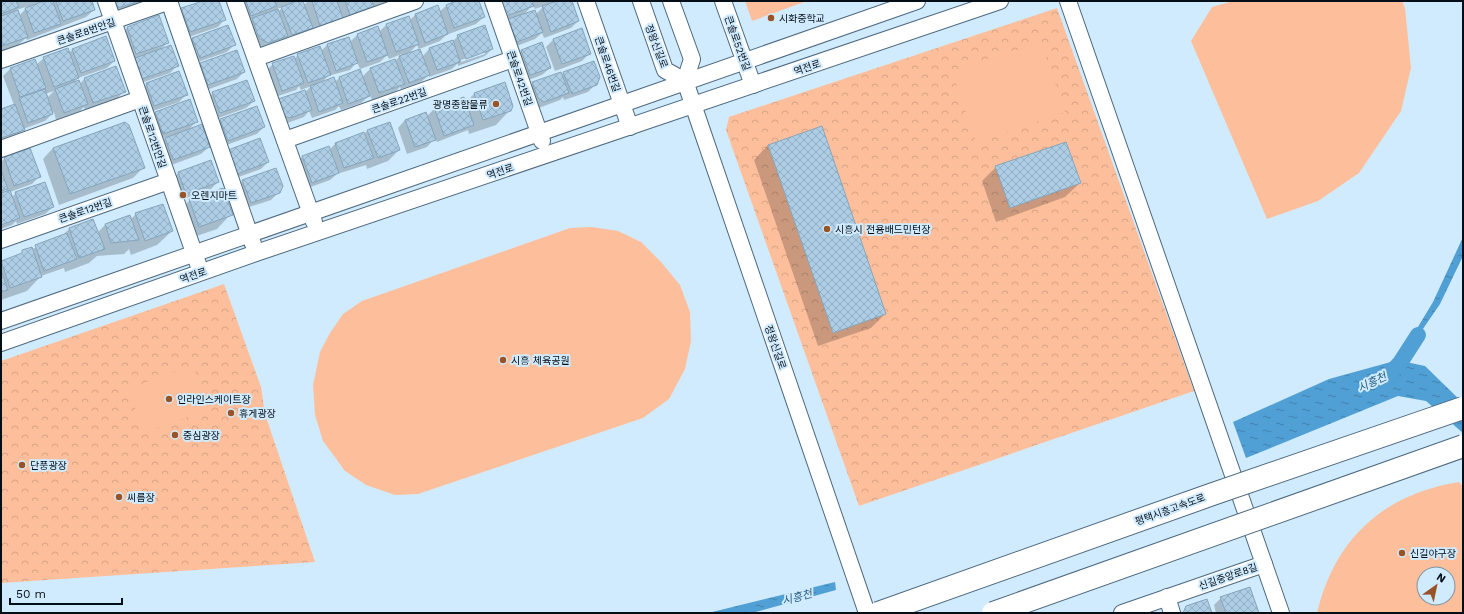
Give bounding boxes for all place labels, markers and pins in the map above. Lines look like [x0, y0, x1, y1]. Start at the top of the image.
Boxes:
marker: 시화중학교 [766, 13, 776, 23]
place label: 시화중학교 [779, 13, 825, 24]
place label: 광명종합물류 [433, 99, 488, 110]
marker: 광명종합물류 [491, 99, 501, 109]
marker: 오렌지마트 [178, 190, 188, 200]
place label: 오렌지마트 [191, 190, 237, 201]
marker: 시흥시 전용배드민턴장 [822, 224, 832, 234]
place label: 시흥시 전용배드민턴장 [835, 224, 930, 235]
marker: 시흥 체육공원 [498, 355, 508, 365]
place label: 시흥 체육공원 [511, 355, 570, 366]
marker: 인라인스케이트장 [164, 394, 174, 404]
place label: 인라인스케이트장 [177, 394, 251, 405]
marker: 휴게광장 [226, 408, 236, 418]
place label: 휴게광장 [239, 408, 276, 419]
marker: 중심광장 [170, 430, 180, 440]
place label: 중심광장 [183, 430, 220, 441]
marker: 단풍광장 [17, 460, 27, 470]
place label: 단풍광장 [30, 460, 67, 471]
marker: 씨름장 [114, 492, 124, 502]
place label: 씨름장 [127, 492, 155, 503]
marker: 신길야구장 [1397, 548, 1407, 558]
place label: 신길야구장 [1410, 548, 1456, 559]

